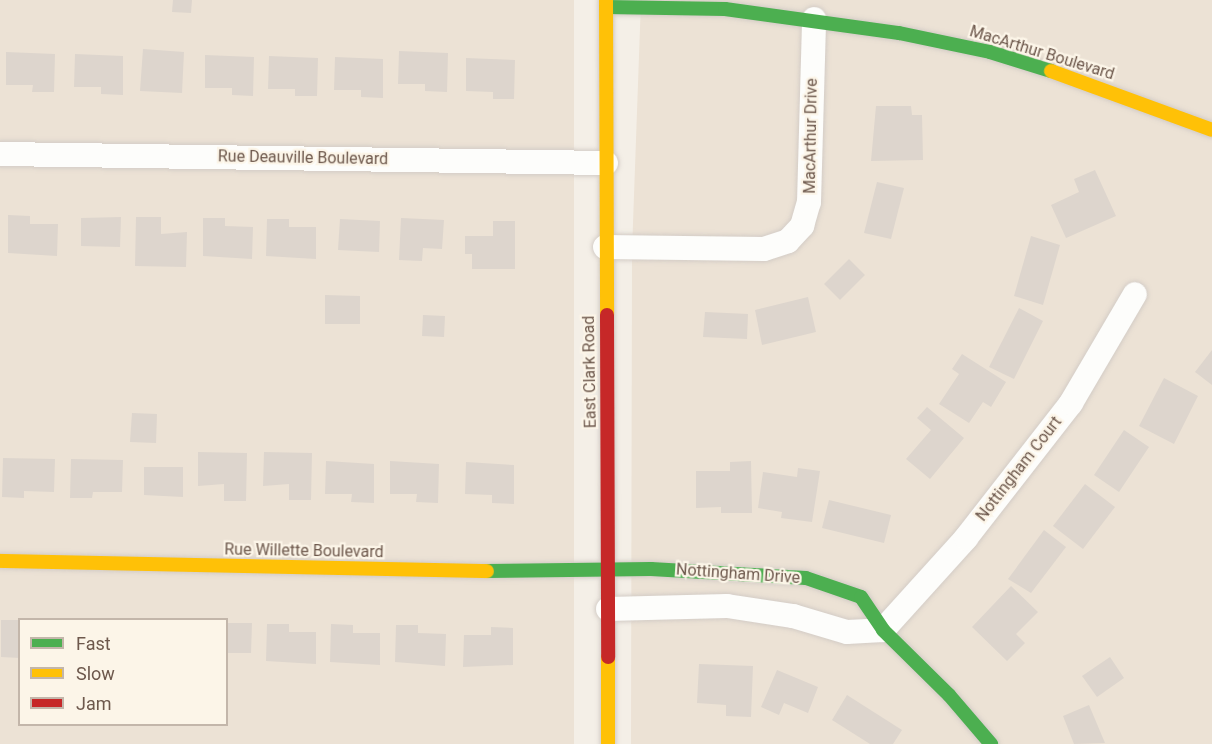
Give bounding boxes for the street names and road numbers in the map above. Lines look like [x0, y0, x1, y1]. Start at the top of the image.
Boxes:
street label: MacArthur Boulevard [967, 22, 1117, 84]
street label: MacArthur Drive [800, 78, 822, 194]
street label: Rue Deauville Boulevard [218, 147, 388, 169]
street label: East Clark Road [579, 316, 601, 428]
street label: Nottingham Court [972, 413, 1066, 525]
street label: Rue Willette Boulevard [224, 540, 384, 562]
street label: Nottingham Drive [675, 560, 801, 588]

